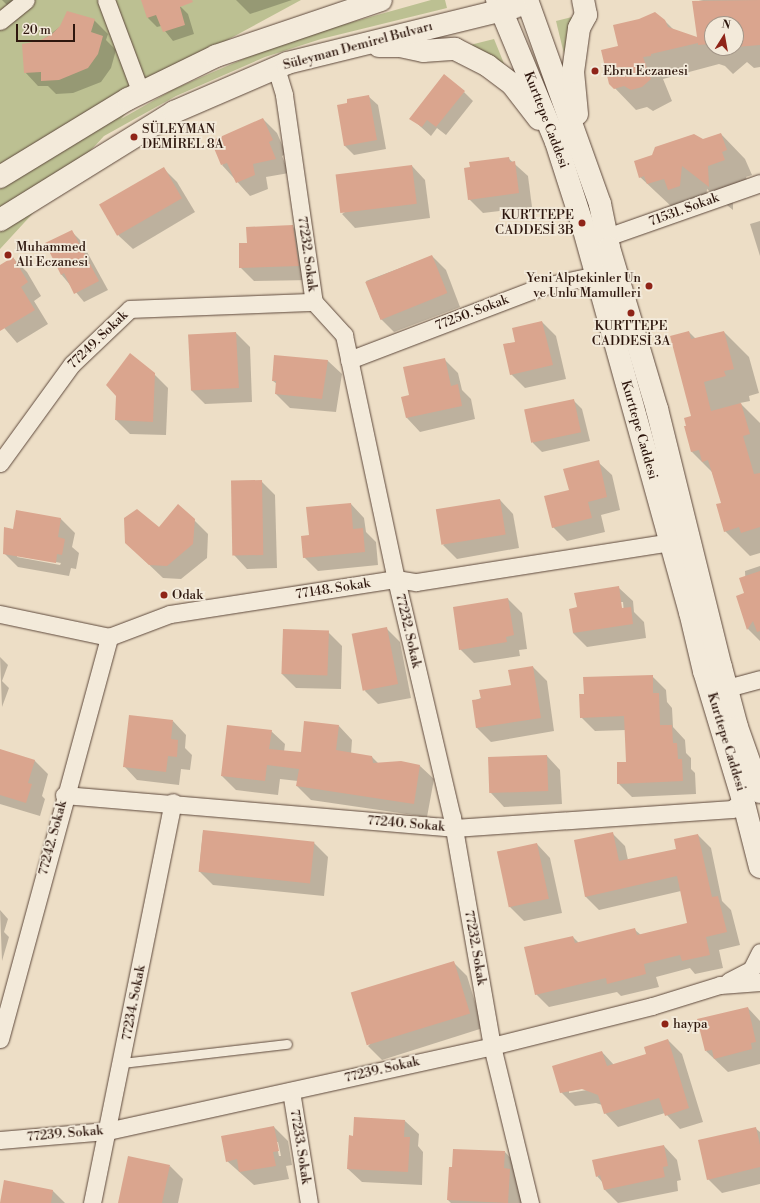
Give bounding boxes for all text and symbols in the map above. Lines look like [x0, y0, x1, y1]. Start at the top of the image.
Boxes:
scale bar [18, 16, 77, 42]
north arrow [704, 16, 744, 56]
text: N [720, 17, 732, 33]
street label: Süleyman Demirel Bulvarı [281, 18, 435, 74]
text: 20 m [23, 23, 51, 38]
place label: Ebru Eczanesi [603, 63, 688, 79]
marker: Ebru Eczanesi [590, 66, 600, 76]
street label: Kurttepe Caddesi [520, 69, 572, 171]
place label: SÜLEYMAN DEMİREL 8A [142, 122, 224, 153]
marker: SÜLEYMAN DEMİREL 8A [129, 132, 139, 142]
street label: 71531. Sokak [647, 190, 721, 230]
place label: KURTTEPE CADDESİ 3B [495, 208, 574, 239]
street label: 77232. Sokak [294, 215, 320, 293]
marker: KURTTEPE CADDESİ 3B [577, 218, 587, 228]
place label: Muhammed Ali Eczanesi [16, 240, 88, 271]
marker: Muhammed Ali Eczanesi [3, 250, 13, 260]
place label: Yeni Alptekinler Un ve Unlu Mamulleri [526, 271, 641, 302]
marker: Yeni Alptekinler Un ve Unlu Mamulleri [644, 281, 654, 291]
street label: 77250. Sokak [433, 292, 511, 334]
street label: 77249. Sokak [65, 308, 131, 372]
marker: KURTTEPE CADDESİ 3A [626, 308, 636, 318]
place label: KURTTEPE CADDESİ 3A [592, 319, 670, 350]
street label: Kurttepe Caddesi [617, 379, 661, 481]
street label: 77148. Sokak [295, 575, 371, 603]
place label: Odak [172, 587, 203, 603]
marker: Odak [159, 590, 169, 600]
street label: 77232. Sokak [392, 592, 424, 670]
street label: Kurttepe Caddesi [704, 691, 748, 793]
street label: 77242. Sokak [36, 799, 70, 877]
street label: 77240. Sokak [367, 813, 445, 835]
street label: 77232. Sokak [461, 909, 489, 987]
street label: 77234. Sokak [119, 964, 149, 1042]
place label: haypa [673, 1016, 708, 1032]
marker: haypa [660, 1019, 670, 1029]
street label: 77239. Sokak [343, 1054, 421, 1086]
street label: 77233. Sokak [286, 1108, 314, 1186]
street label: 77239. Sokak [26, 1123, 104, 1145]

